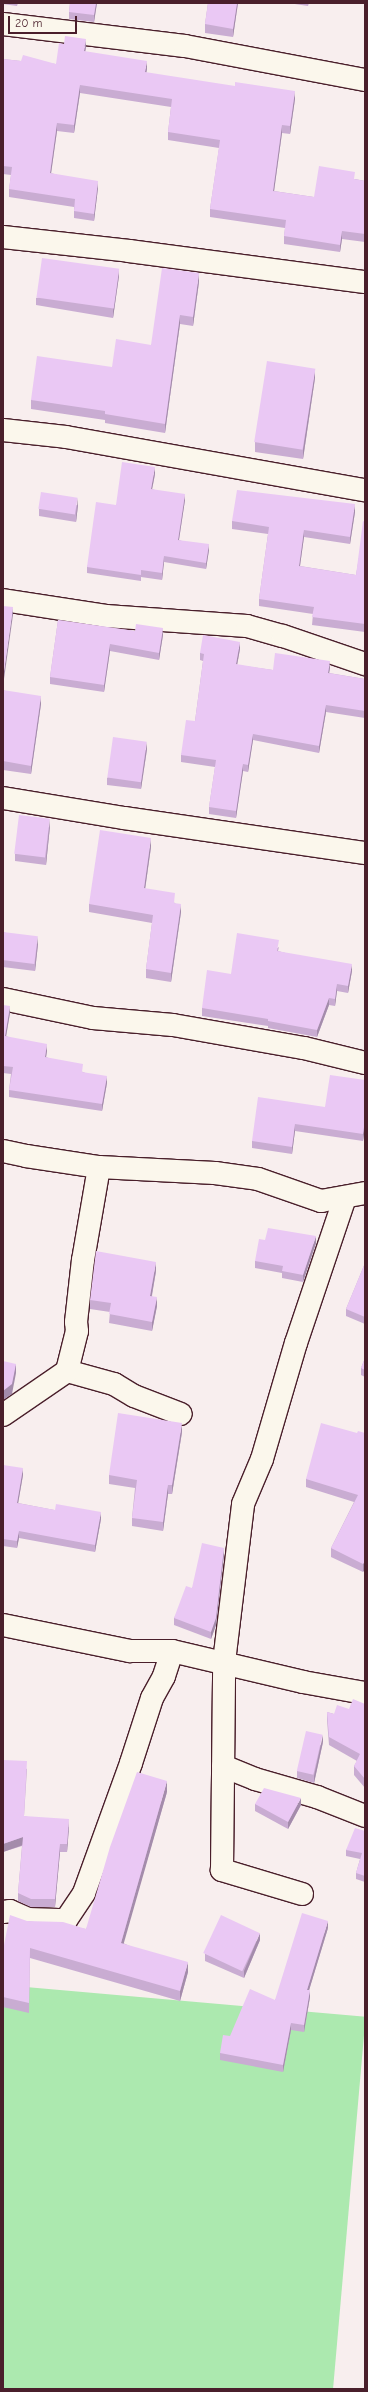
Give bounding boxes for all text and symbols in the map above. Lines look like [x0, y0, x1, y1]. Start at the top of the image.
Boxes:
scale bar [10, 8, 79, 34]
text: 20 m [15, 16, 43, 30]

